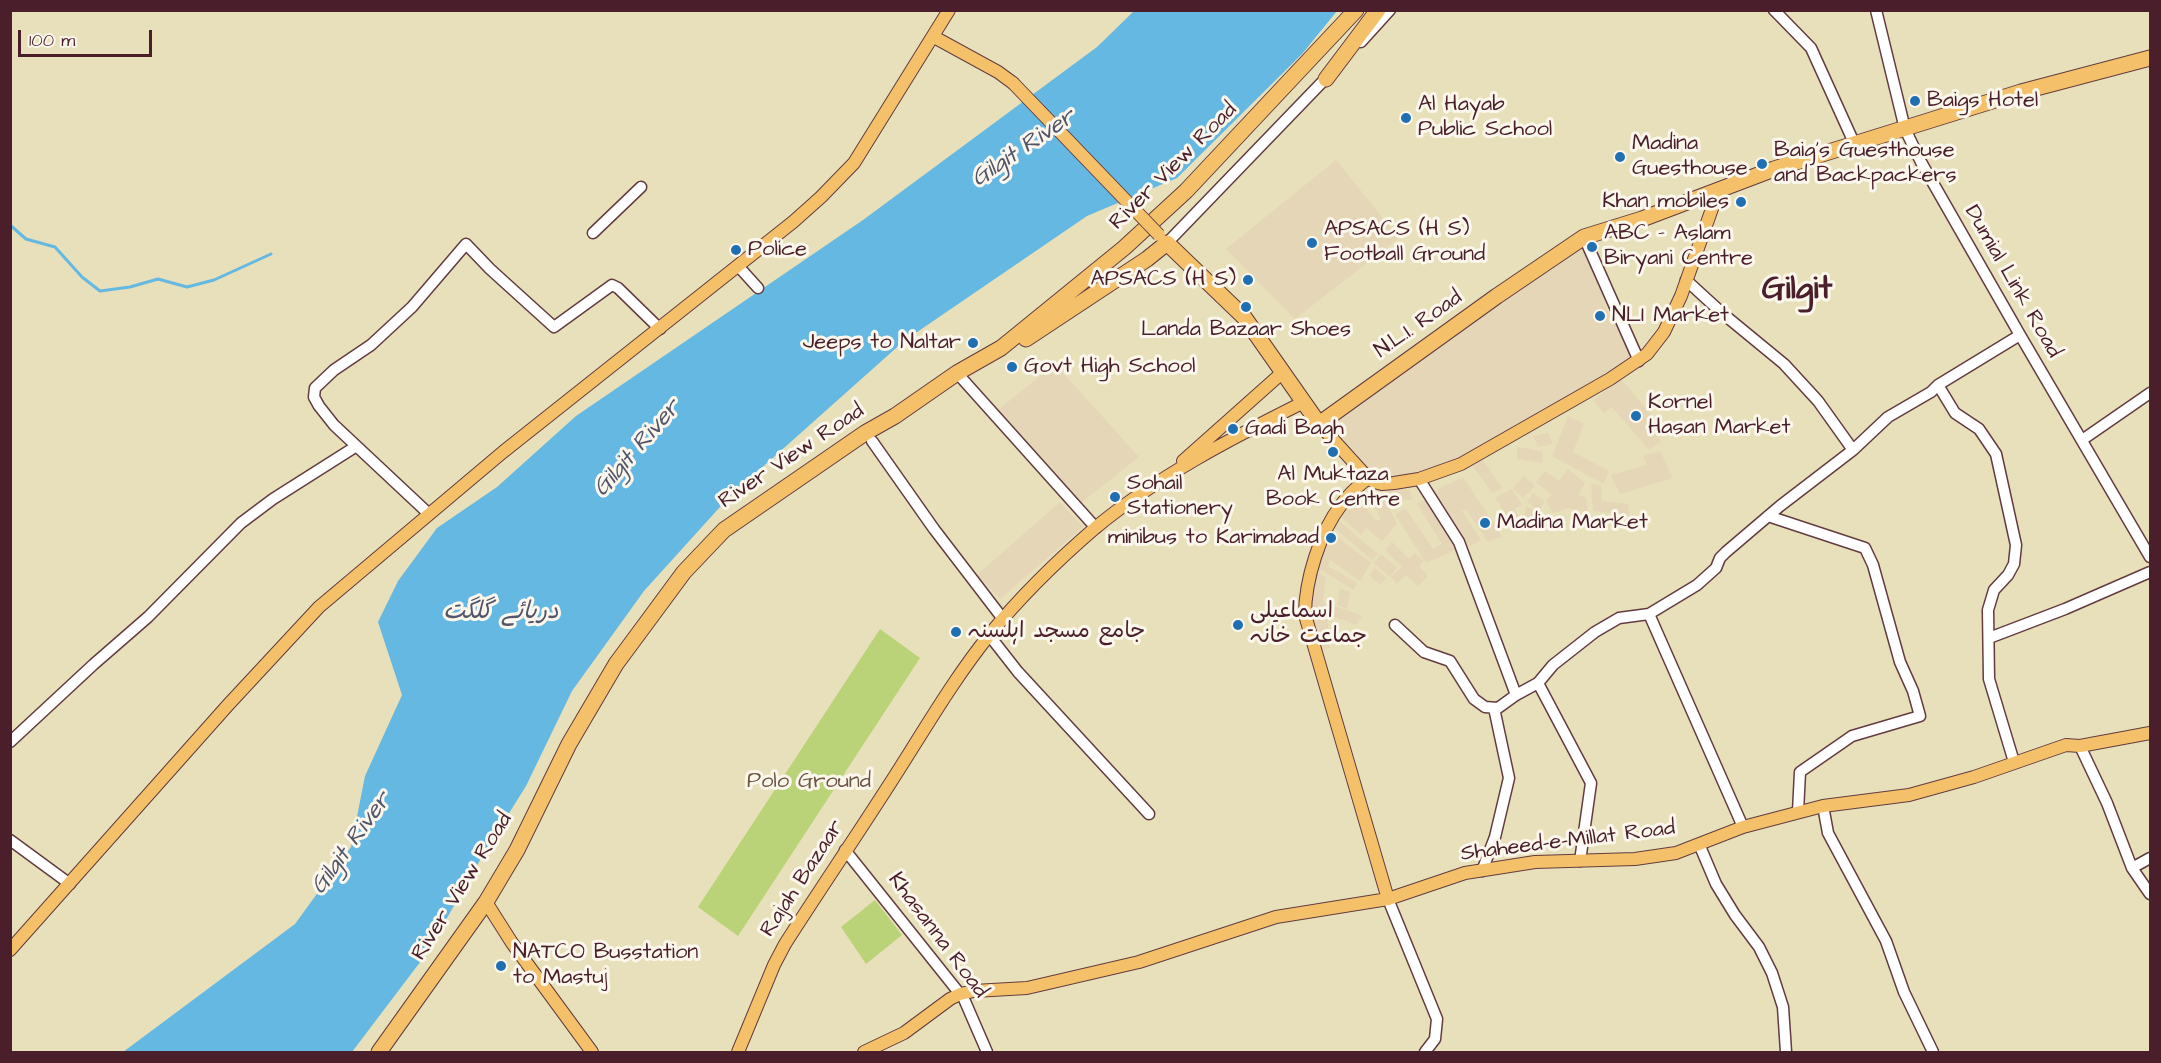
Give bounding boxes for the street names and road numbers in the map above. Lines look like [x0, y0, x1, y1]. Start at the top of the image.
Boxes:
street label: River View Road [1105, 98, 1243, 236]
street label: Dumial Link Road [1958, 201, 2066, 363]
street label: N.L.I. Road [1370, 285, 1468, 365]
street label: River View Road [714, 399, 870, 515]
street label: River View Road [407, 808, 519, 966]
street label: Rajah Bazaar [755, 816, 851, 942]
street label: Shaheed-e-Millat Road [1459, 816, 1677, 868]
street label: Khasanna Road [881, 868, 993, 1004]

